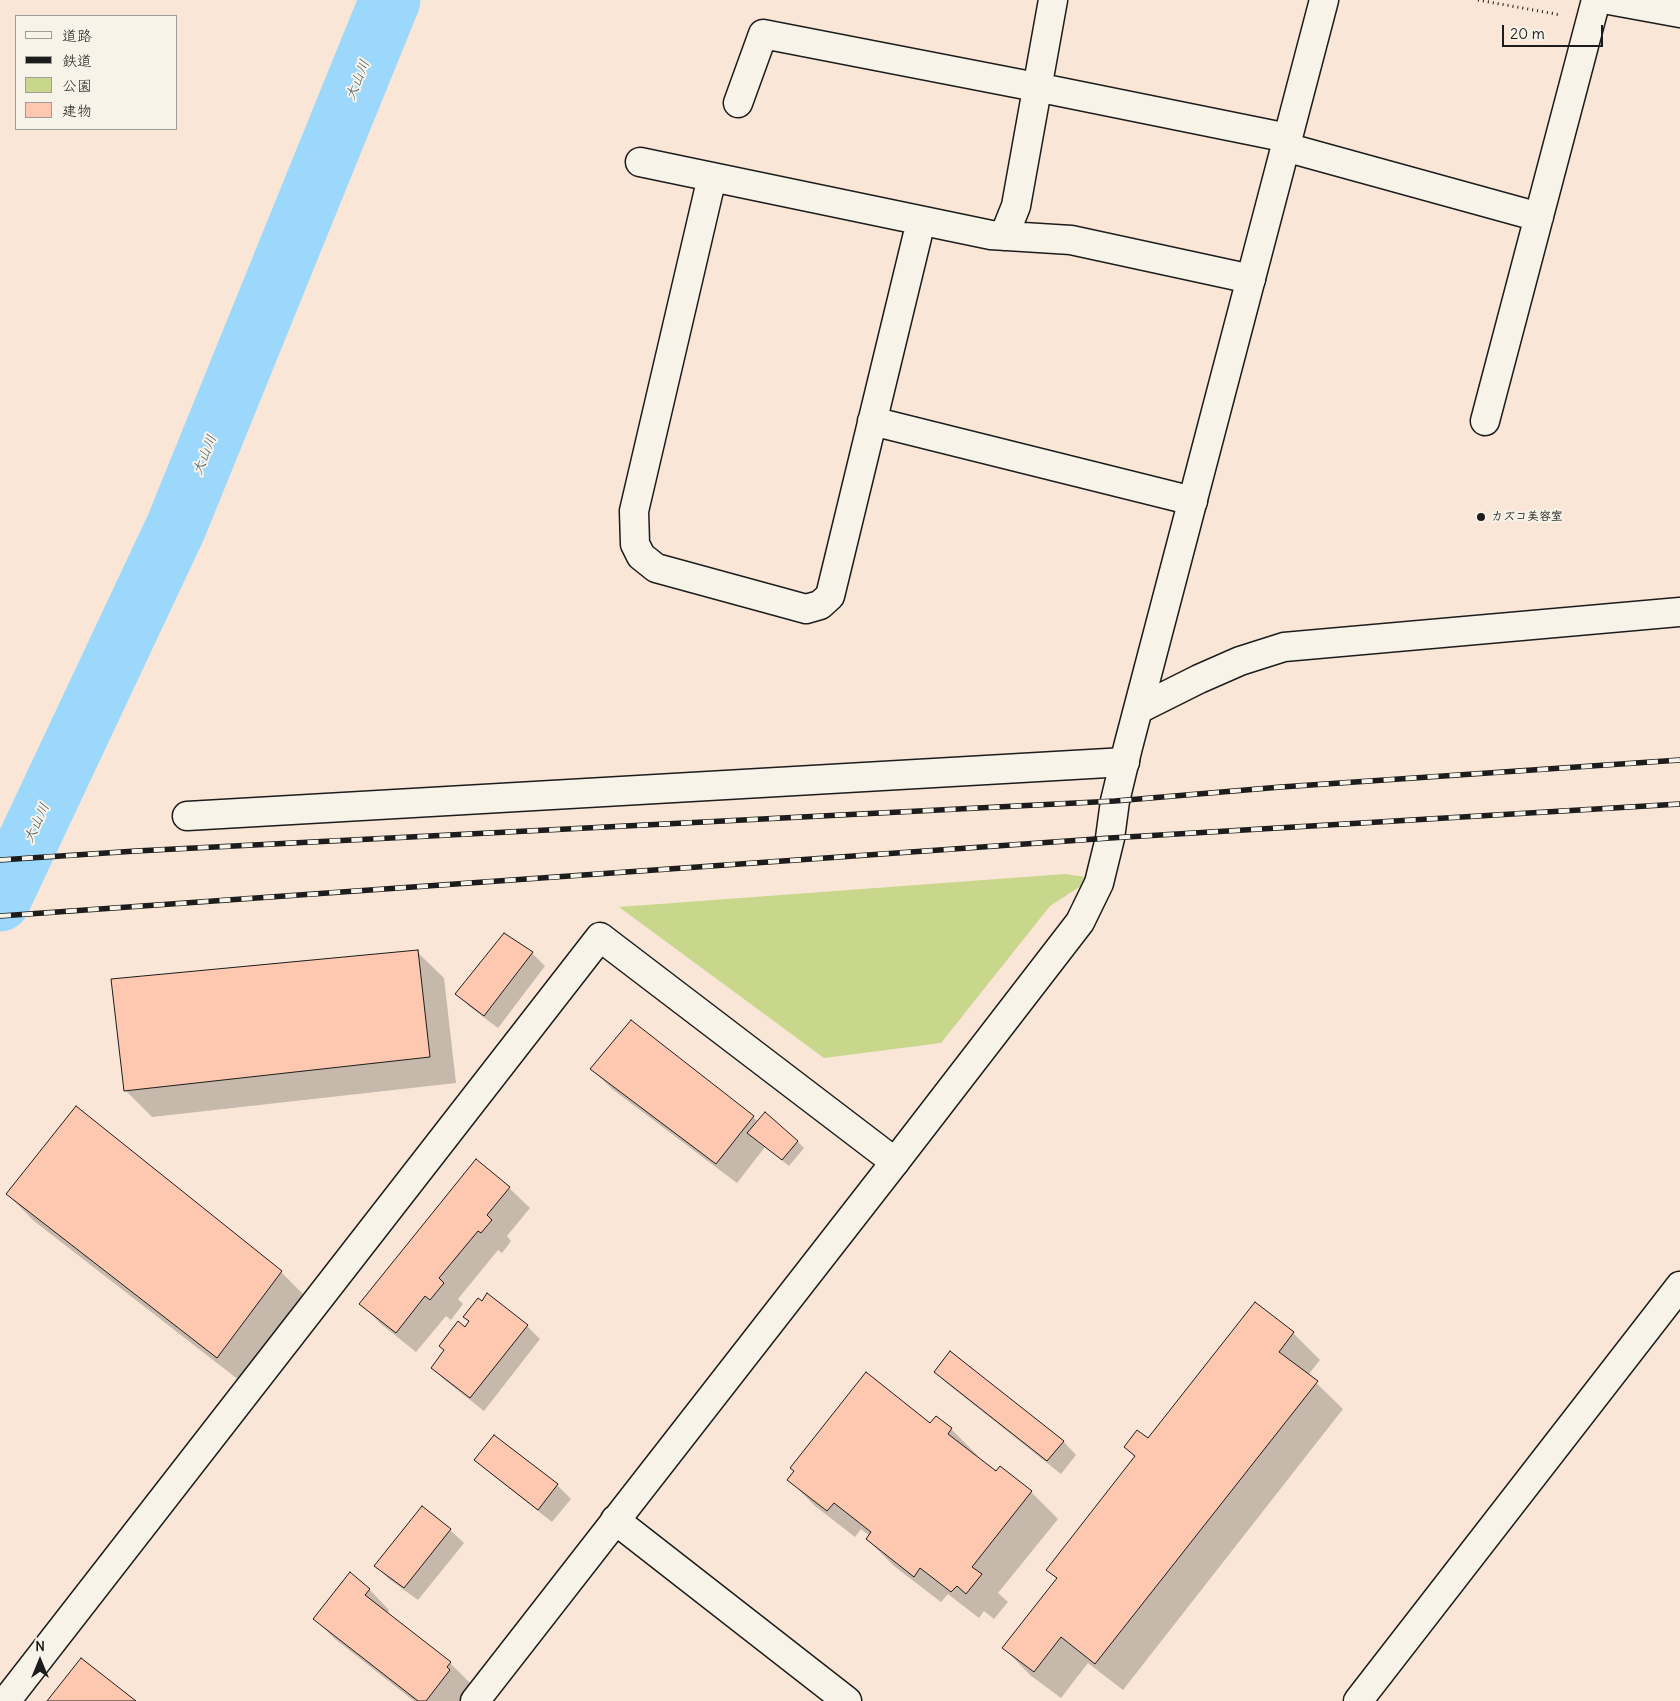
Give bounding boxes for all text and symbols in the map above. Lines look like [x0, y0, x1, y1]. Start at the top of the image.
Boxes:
legend [15, 15, 178, 130]
scale bar [1505, 15, 1606, 47]
text: 20 m [1510, 24, 1545, 43]
text: 道路 [62, 26, 92, 45]
text: 鉄道 [62, 51, 92, 70]
water label: 大山川 [342, 57, 374, 103]
text: 公園 [62, 76, 92, 95]
text: 建物 [62, 101, 92, 120]
water label: 大山川 [189, 432, 221, 478]
place label: カズコ美容室 [1491, 510, 1563, 524]
marker: カズコ美容室 [1475, 511, 1487, 523]
water label: 大山川 [21, 800, 53, 846]
north arrow [15, 1636, 65, 1686]
text: N [35, 1637, 45, 1655]

